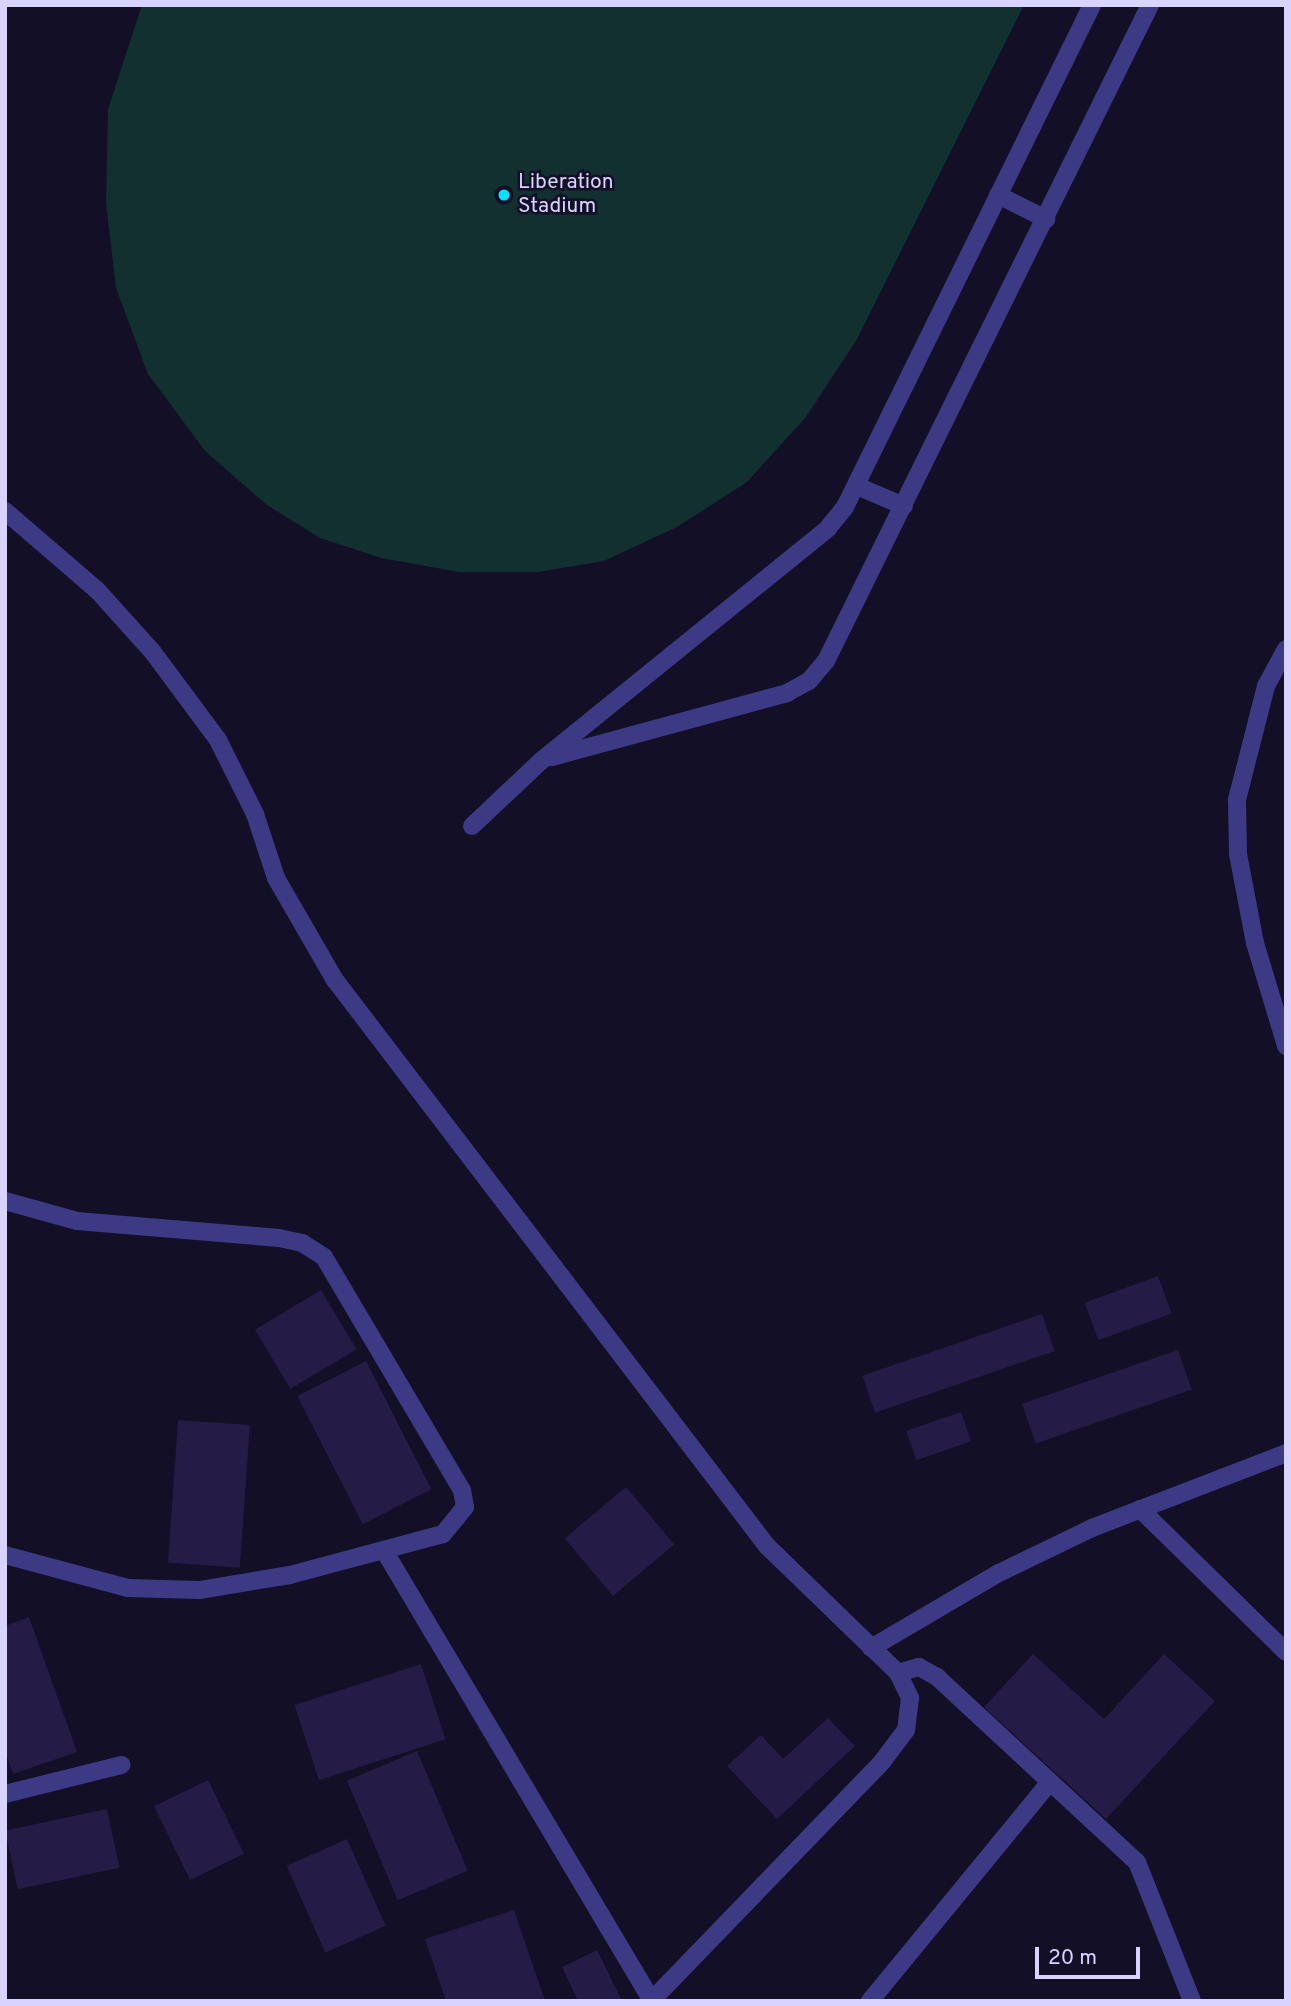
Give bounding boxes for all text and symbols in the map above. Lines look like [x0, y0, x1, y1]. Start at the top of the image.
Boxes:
place label: Liberation Stadium [518, 170, 613, 220]
marker: Liberation Stadium [496, 187, 512, 203]
scale bar [1039, 1932, 1144, 1976]
text: 20 m [1048, 1945, 1097, 1972]

